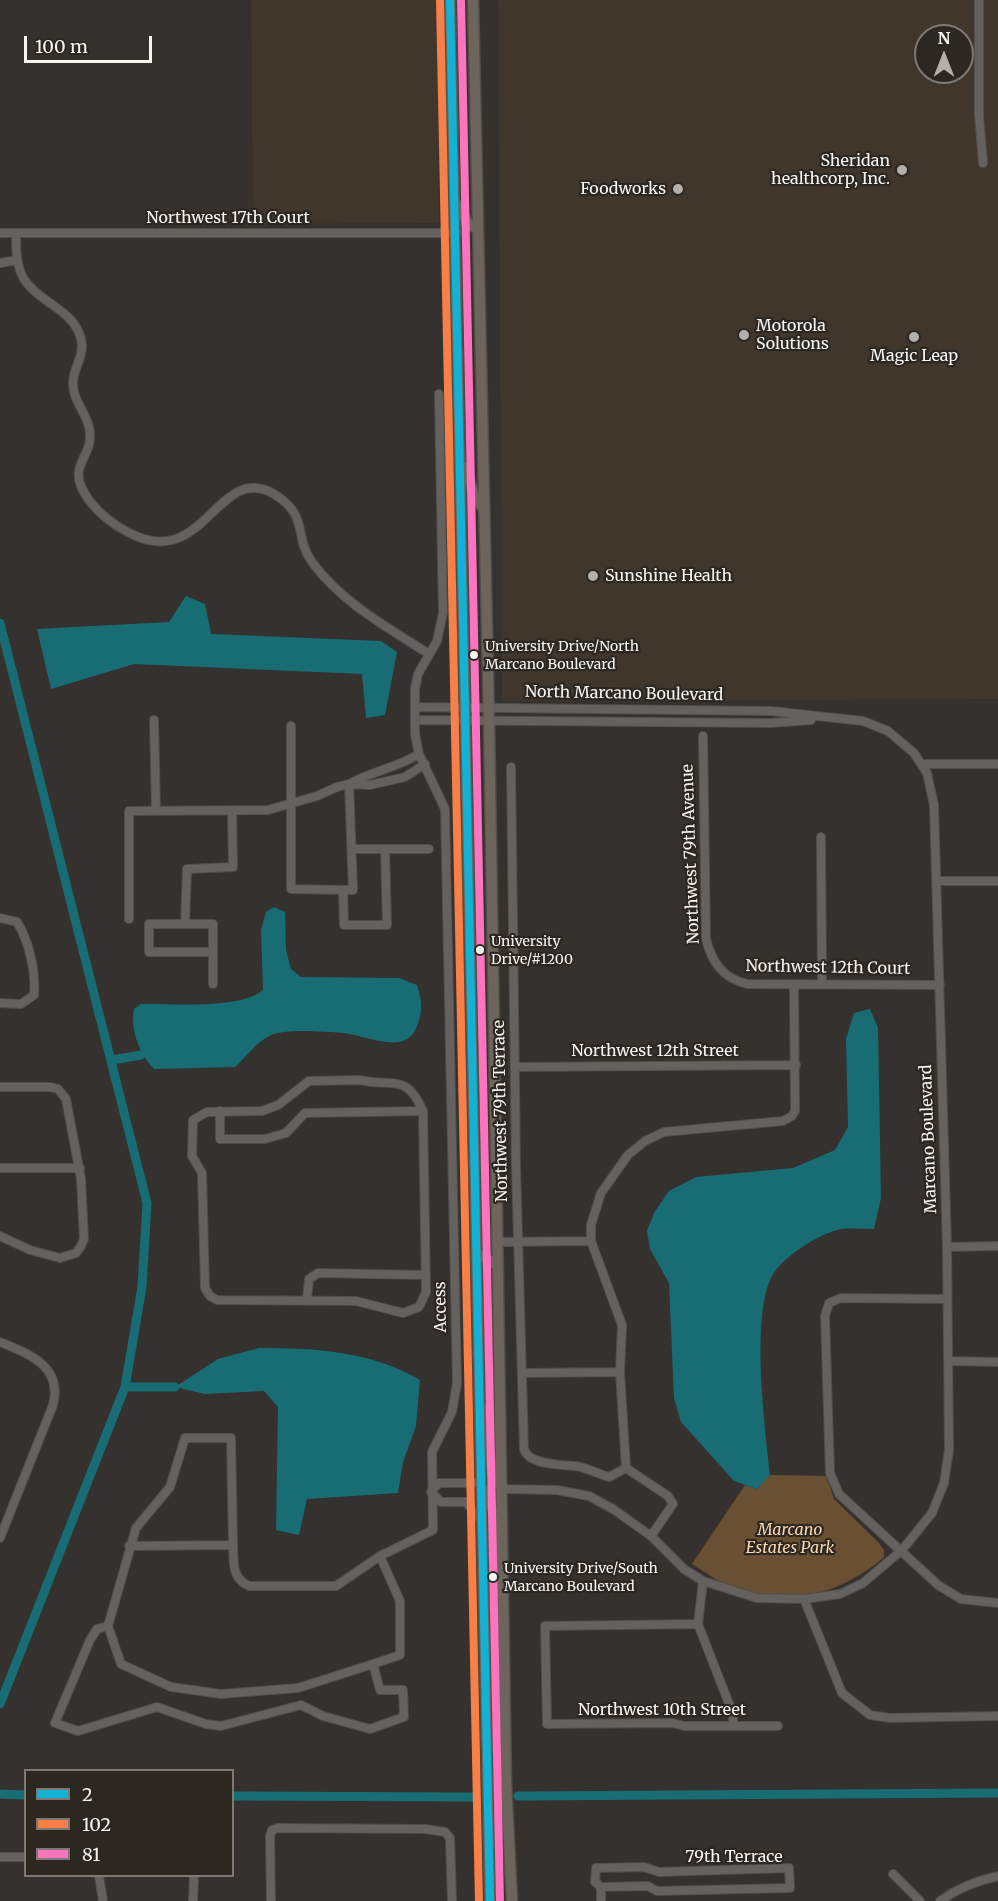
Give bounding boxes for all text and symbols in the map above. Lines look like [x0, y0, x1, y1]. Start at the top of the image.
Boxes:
scale bar [27, 24, 154, 62]
north arrow [914, 24, 974, 84]
text: N [938, 28, 950, 48]
text: 100 m [35, 35, 88, 58]
place label: Sheridan healthcorp, Inc. [771, 151, 890, 189]
marker: Sheridan healthcorp, Inc. [895, 163, 909, 177]
place label: Foodworks [580, 179, 666, 199]
marker: Foodworks [671, 182, 685, 196]
street label: Northwest 17th Court [146, 208, 310, 228]
place label: Motorola Solutions [756, 316, 829, 354]
marker: Motorola Solutions [737, 328, 751, 342]
marker: Magic Leap [907, 330, 921, 344]
place label: Magic Leap [870, 346, 958, 366]
place label: Sunshine Health [605, 566, 732, 586]
marker: Sunshine Health [586, 569, 600, 583]
place label: University Drive/North Marcano Boulevard [485, 639, 639, 672]
marker: University Drive/North Marcano Boulevard [468, 649, 480, 661]
street label: North Marcano Boulevard [525, 683, 723, 705]
street label: Northwest 79th Avenue [678, 764, 704, 944]
place label: University Drive/#1200 [491, 934, 573, 966]
marker: University Drive/#1200 [474, 944, 486, 956]
street label: Northwest 12th Court [745, 957, 911, 979]
street label: Northwest 79th Terrace [490, 1020, 512, 1202]
street label: Northwest 12th Street [571, 1041, 739, 1061]
street label: Marcano Boulevard [917, 1064, 941, 1214]
street label: Access [431, 1281, 451, 1333]
park label: Marcano Estates Park [746, 1520, 834, 1558]
place label: University Drive/South Marcano Boulevard [504, 1561, 658, 1594]
marker: University Drive/South Marcano Boulevard [487, 1571, 499, 1583]
street label: Northwest 10th Street [578, 1700, 746, 1720]
legend [24, 1769, 234, 1877]
text: 2 [82, 1783, 93, 1806]
text: 102 [82, 1813, 111, 1836]
text: 81 [82, 1843, 100, 1866]
street label: 79th Terrace [685, 1847, 783, 1867]

